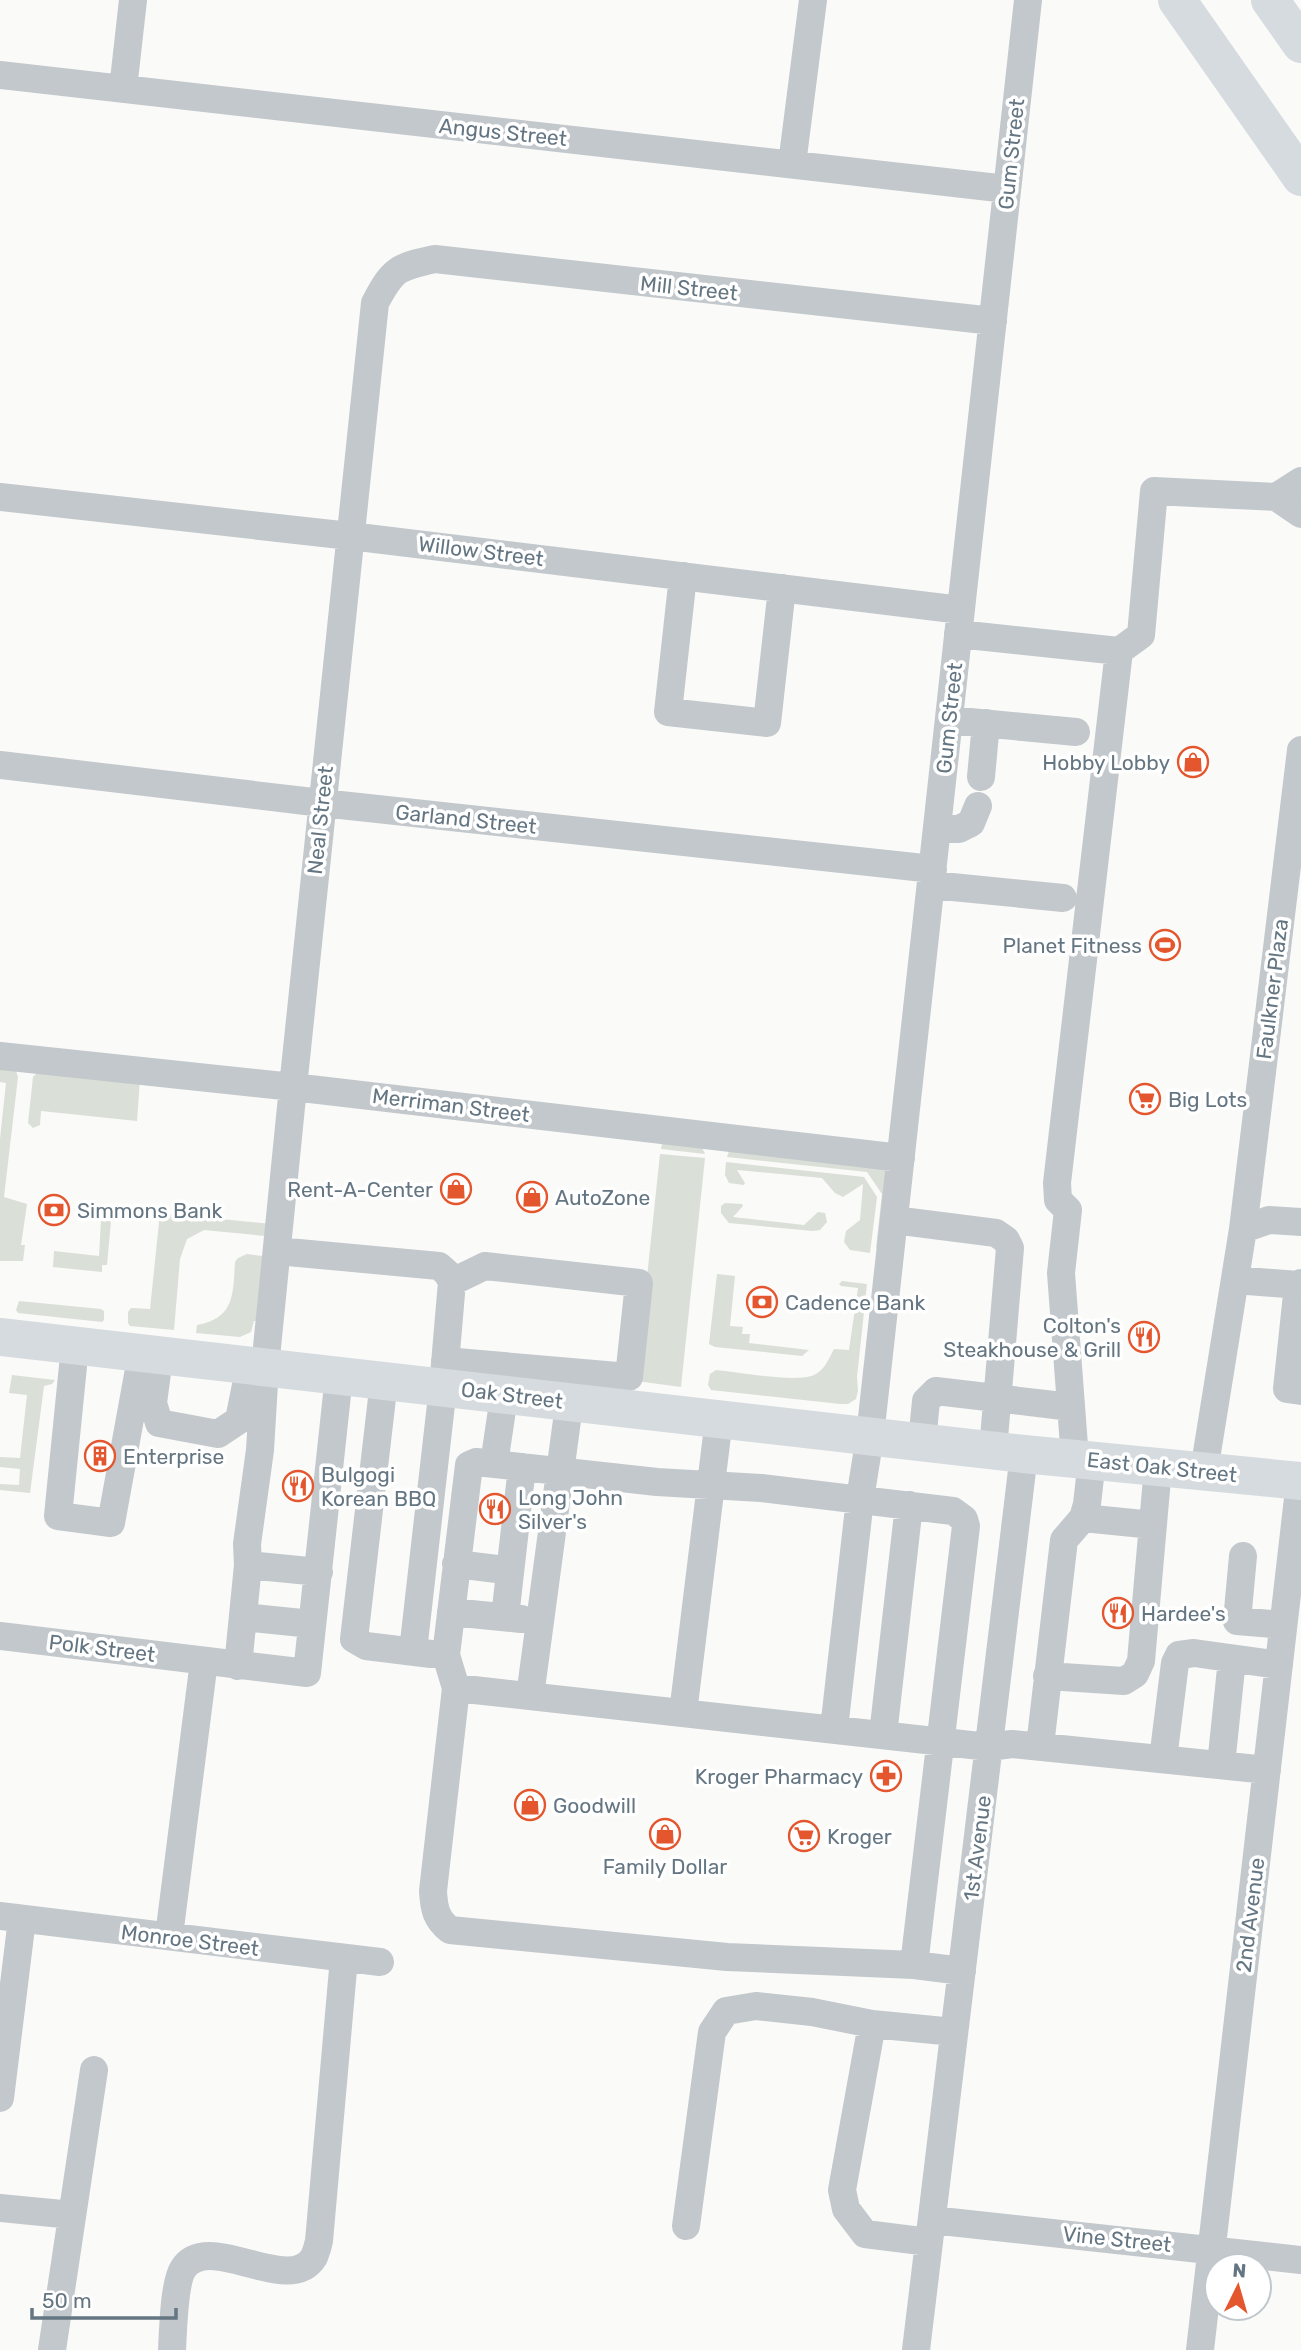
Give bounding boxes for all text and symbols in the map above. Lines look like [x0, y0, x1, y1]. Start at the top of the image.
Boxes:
street label: Gum Street [993, 97, 1029, 211]
street label: Angus Street [438, 113, 568, 151]
street label: Mill Street [639, 270, 739, 306]
street label: Willow Street [417, 531, 545, 571]
street label: Gum Street [931, 661, 967, 775]
shop icon: Hobby Lobby [1176, 745, 1210, 779]
place label: Hobby Lobby [1042, 750, 1170, 775]
street label: Neal Street [302, 765, 338, 875]
street label: Garland Street [394, 799, 538, 839]
street label: Faulkner Plaza [1251, 917, 1293, 1061]
sports icon: Planet Fitness [1148, 928, 1182, 962]
place label: Planet Fitness [1003, 933, 1142, 958]
supermarket icon: Big Lots [1128, 1082, 1162, 1116]
street label: Merriman Street [371, 1083, 531, 1127]
place label: Big Lots [1168, 1087, 1247, 1112]
shop icon: Rent-A-Center [439, 1172, 473, 1206]
place label: Rent-A-Center [287, 1177, 433, 1202]
shop icon: AutoZone [515, 1180, 549, 1214]
place label: AutoZone [555, 1185, 650, 1210]
bank icon: Simmons Bank [37, 1193, 71, 1227]
place label: Simmons Bank [77, 1198, 222, 1223]
bank icon: Cadence Bank [745, 1285, 779, 1319]
place label: Cadence Bank [785, 1290, 925, 1315]
place label: Colton's Steakhouse & Grill [943, 1313, 1121, 1362]
restaurant icon: Colton's Steakhouse & Grill [1127, 1320, 1161, 1354]
street label: Oak Street [460, 1376, 564, 1414]
building icon: Enterprise [83, 1439, 117, 1473]
place label: Enterprise [123, 1444, 224, 1469]
street label: East Oak Street [1086, 1447, 1238, 1487]
place label: Bulgogi Korean BBQ [321, 1462, 436, 1511]
restaurant icon: Bulgogi Korean BBQ [281, 1469, 315, 1503]
place label: Long John Silver's [518, 1485, 623, 1534]
restaurant icon: Long John Silver's [478, 1492, 512, 1526]
restaurant icon: Hardee's [1101, 1596, 1135, 1630]
place label: Hardee's [1141, 1601, 1226, 1626]
street label: Polk Street [47, 1629, 157, 1667]
pharmacy icon: Kroger Pharmacy [869, 1759, 903, 1793]
place label: Kroger Pharmacy [695, 1764, 863, 1789]
shop icon: Goodwill [513, 1788, 547, 1822]
place label: Goodwill [553, 1793, 636, 1818]
street label: 1st Avenue [958, 1794, 996, 1902]
shop icon: Family Dollar [648, 1817, 682, 1851]
supermarket icon: Kroger [787, 1819, 821, 1853]
place label: Kroger [827, 1824, 892, 1849]
place label: Family Dollar [603, 1854, 727, 1879]
street label: 2nd Avenue [1231, 1856, 1269, 1974]
street label: Monroe Street [120, 1919, 260, 1961]
street label: Vine Street [1061, 2221, 1173, 2257]
north arrow [1203, 2252, 1273, 2322]
text: N [1232, 2259, 1247, 2283]
scale bar [32, 2276, 175, 2320]
text: 50 m [42, 2288, 92, 2313]

